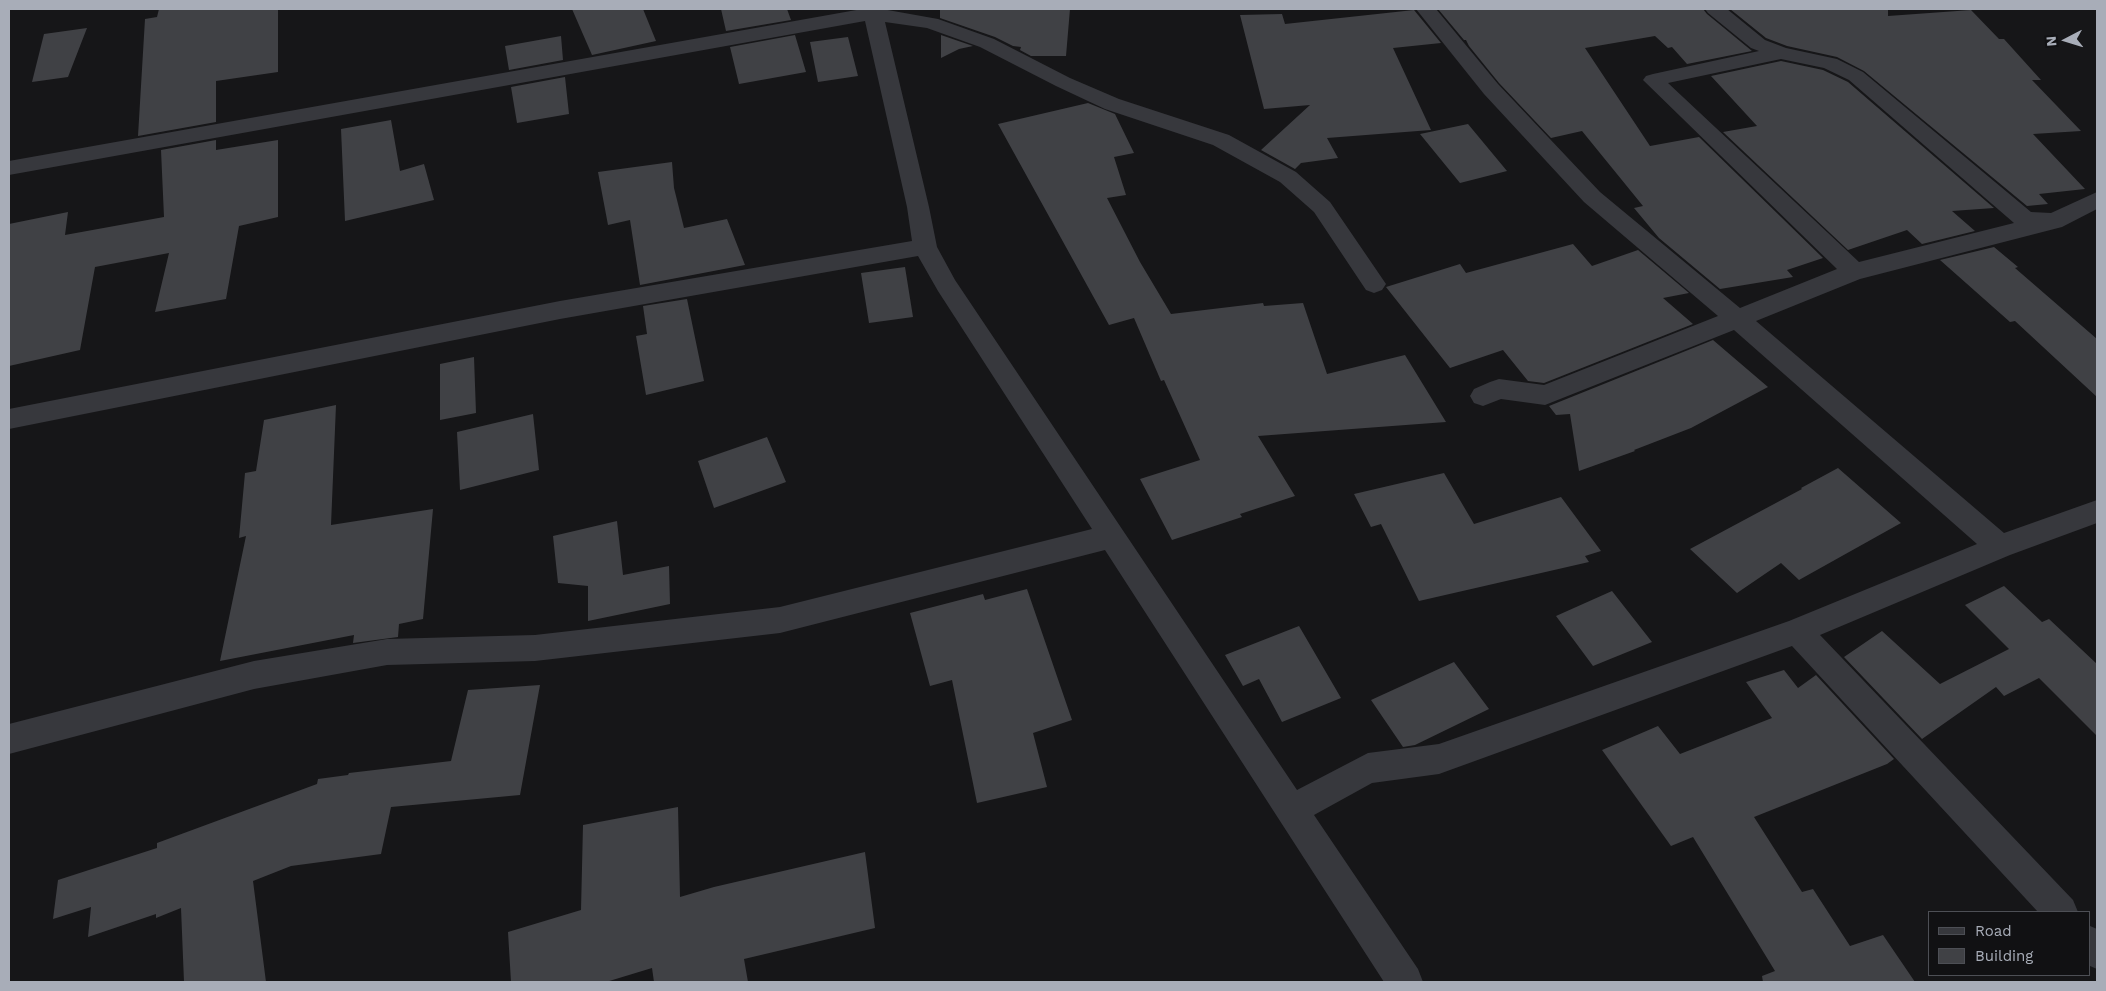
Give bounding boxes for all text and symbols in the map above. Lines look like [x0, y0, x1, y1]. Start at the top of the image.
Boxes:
north arrow [2041, 15, 2091, 65]
text: N [2043, 35, 2059, 47]
legend [1928, 911, 2091, 976]
text: Road [1975, 922, 2012, 940]
text: Building [1975, 947, 2033, 965]

